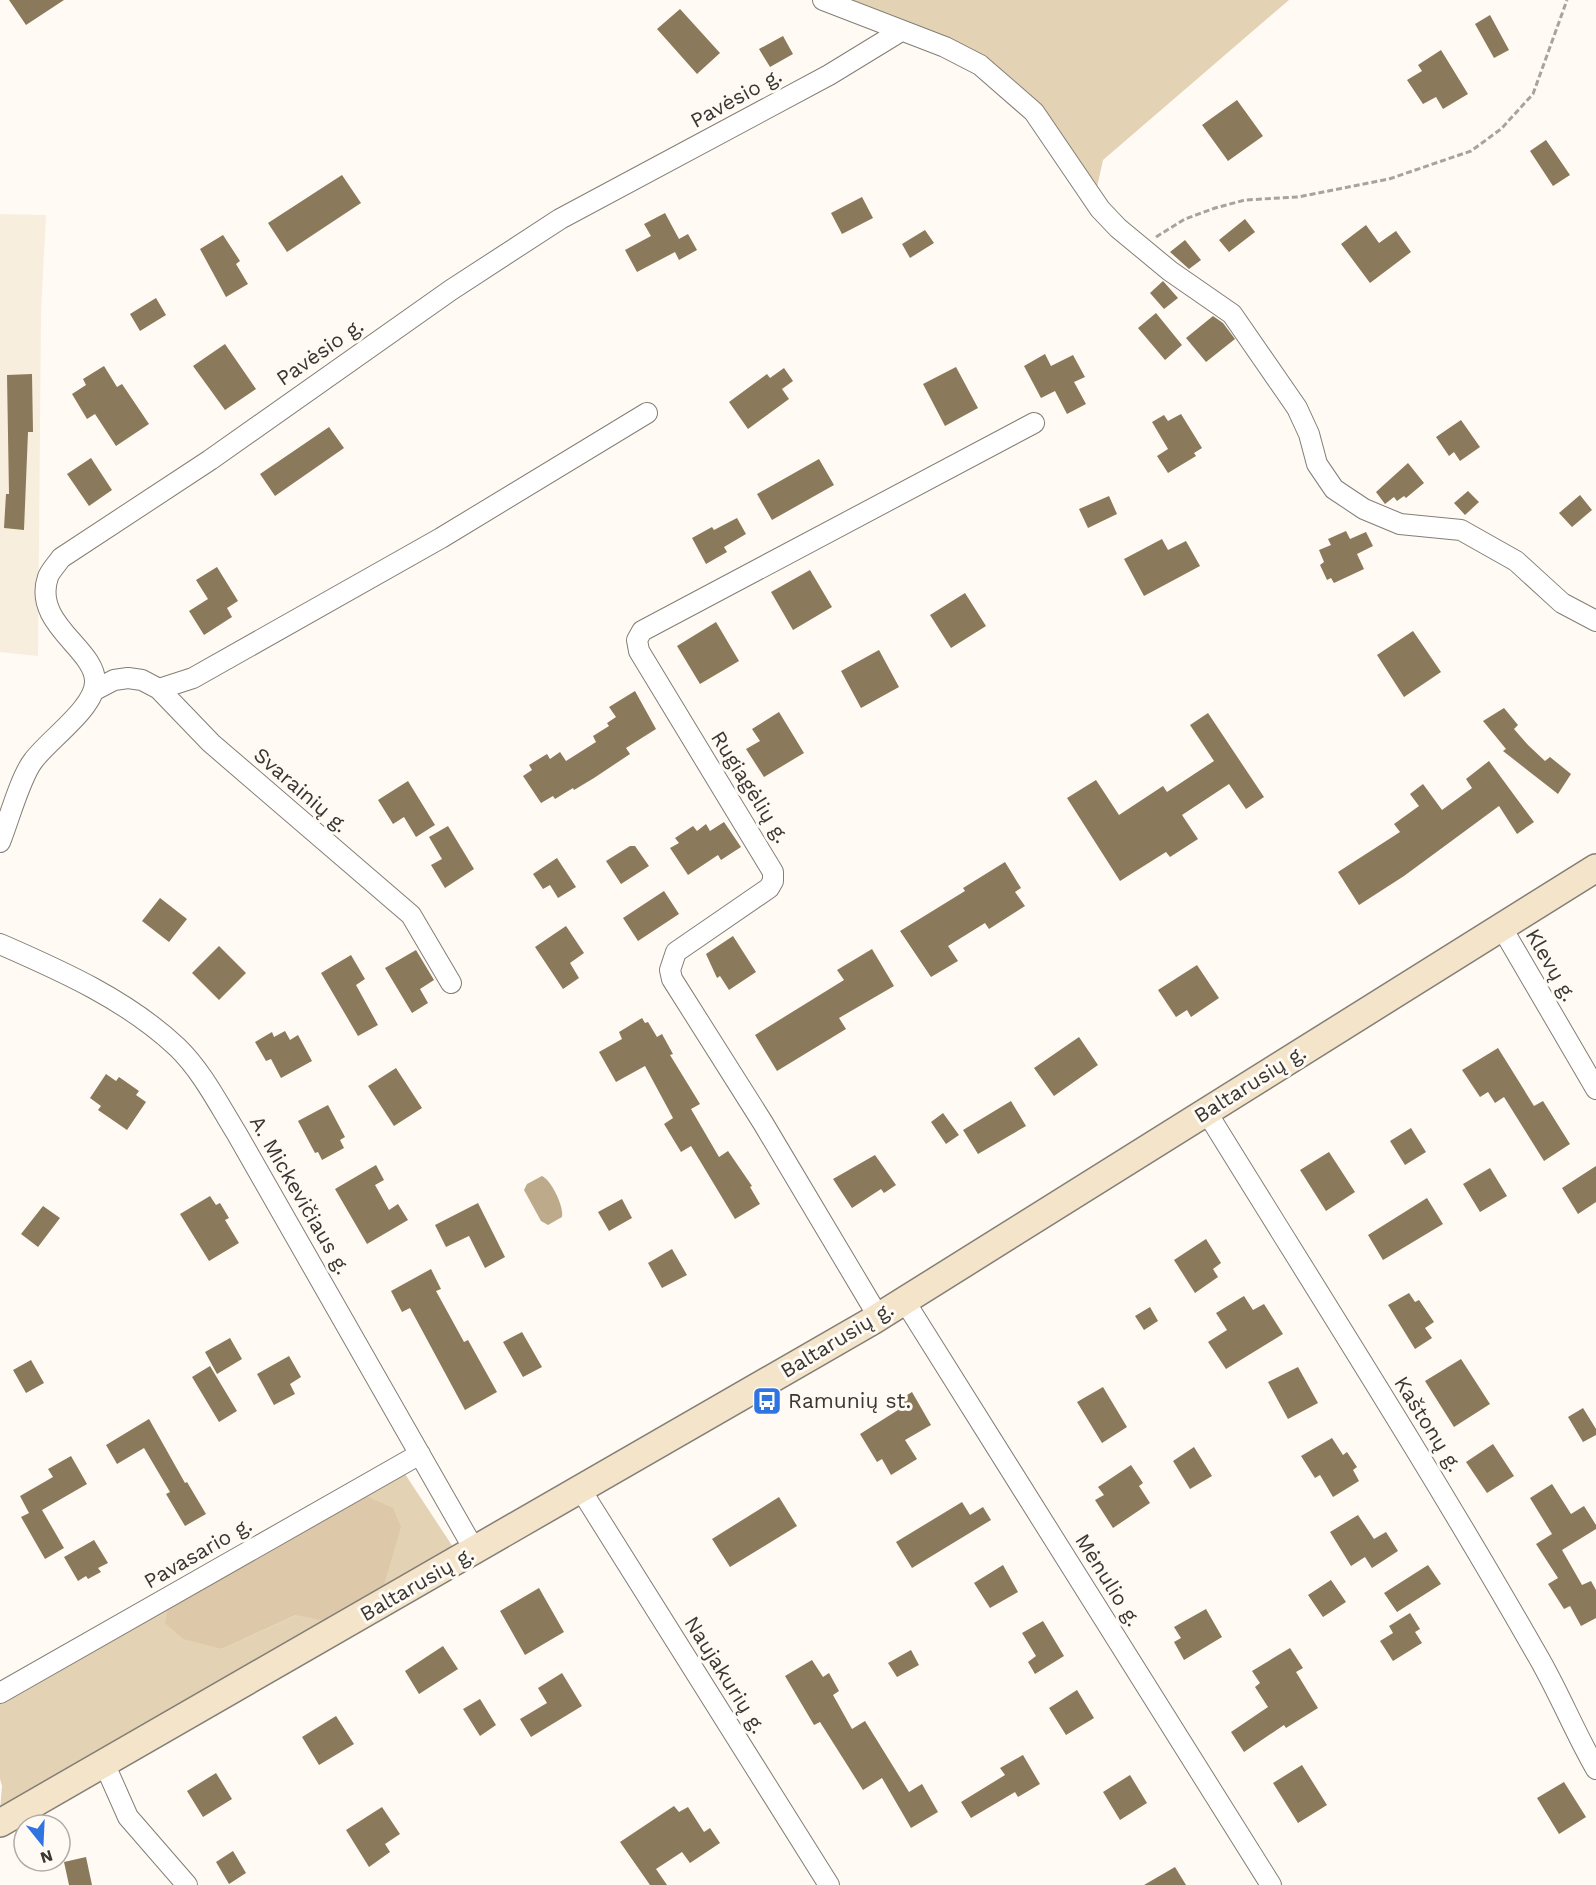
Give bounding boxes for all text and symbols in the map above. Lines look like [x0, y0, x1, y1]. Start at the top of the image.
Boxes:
street label: Pavėsio g. [686, 62, 786, 133]
street label: Pavėsio g. [271, 313, 368, 391]
street label: Rugiagėlių g. [706, 726, 795, 847]
street label: Svarainių g. [249, 742, 354, 837]
street label: Klevų g. [1521, 924, 1582, 1006]
street label: Baltarusių g. [1189, 1039, 1310, 1128]
street label: A. Mickevičiaus g. [245, 1111, 356, 1279]
street label: Baltarusių g. [776, 1296, 898, 1383]
street label: Kaštonų g. [1389, 1371, 1468, 1476]
bus stop icon: Ramunių st. [751, 1385, 783, 1417]
place label: Ramunių st. [788, 1388, 911, 1413]
street label: Pavasario g. [139, 1512, 256, 1594]
street label: Mėnulio g. [1070, 1529, 1147, 1631]
street label: Baltarusių g. [355, 1541, 478, 1626]
street label: Naujakurių g. [679, 1612, 771, 1738]
north arrow [12, 1813, 72, 1873]
text: N [38, 1846, 55, 1868]

